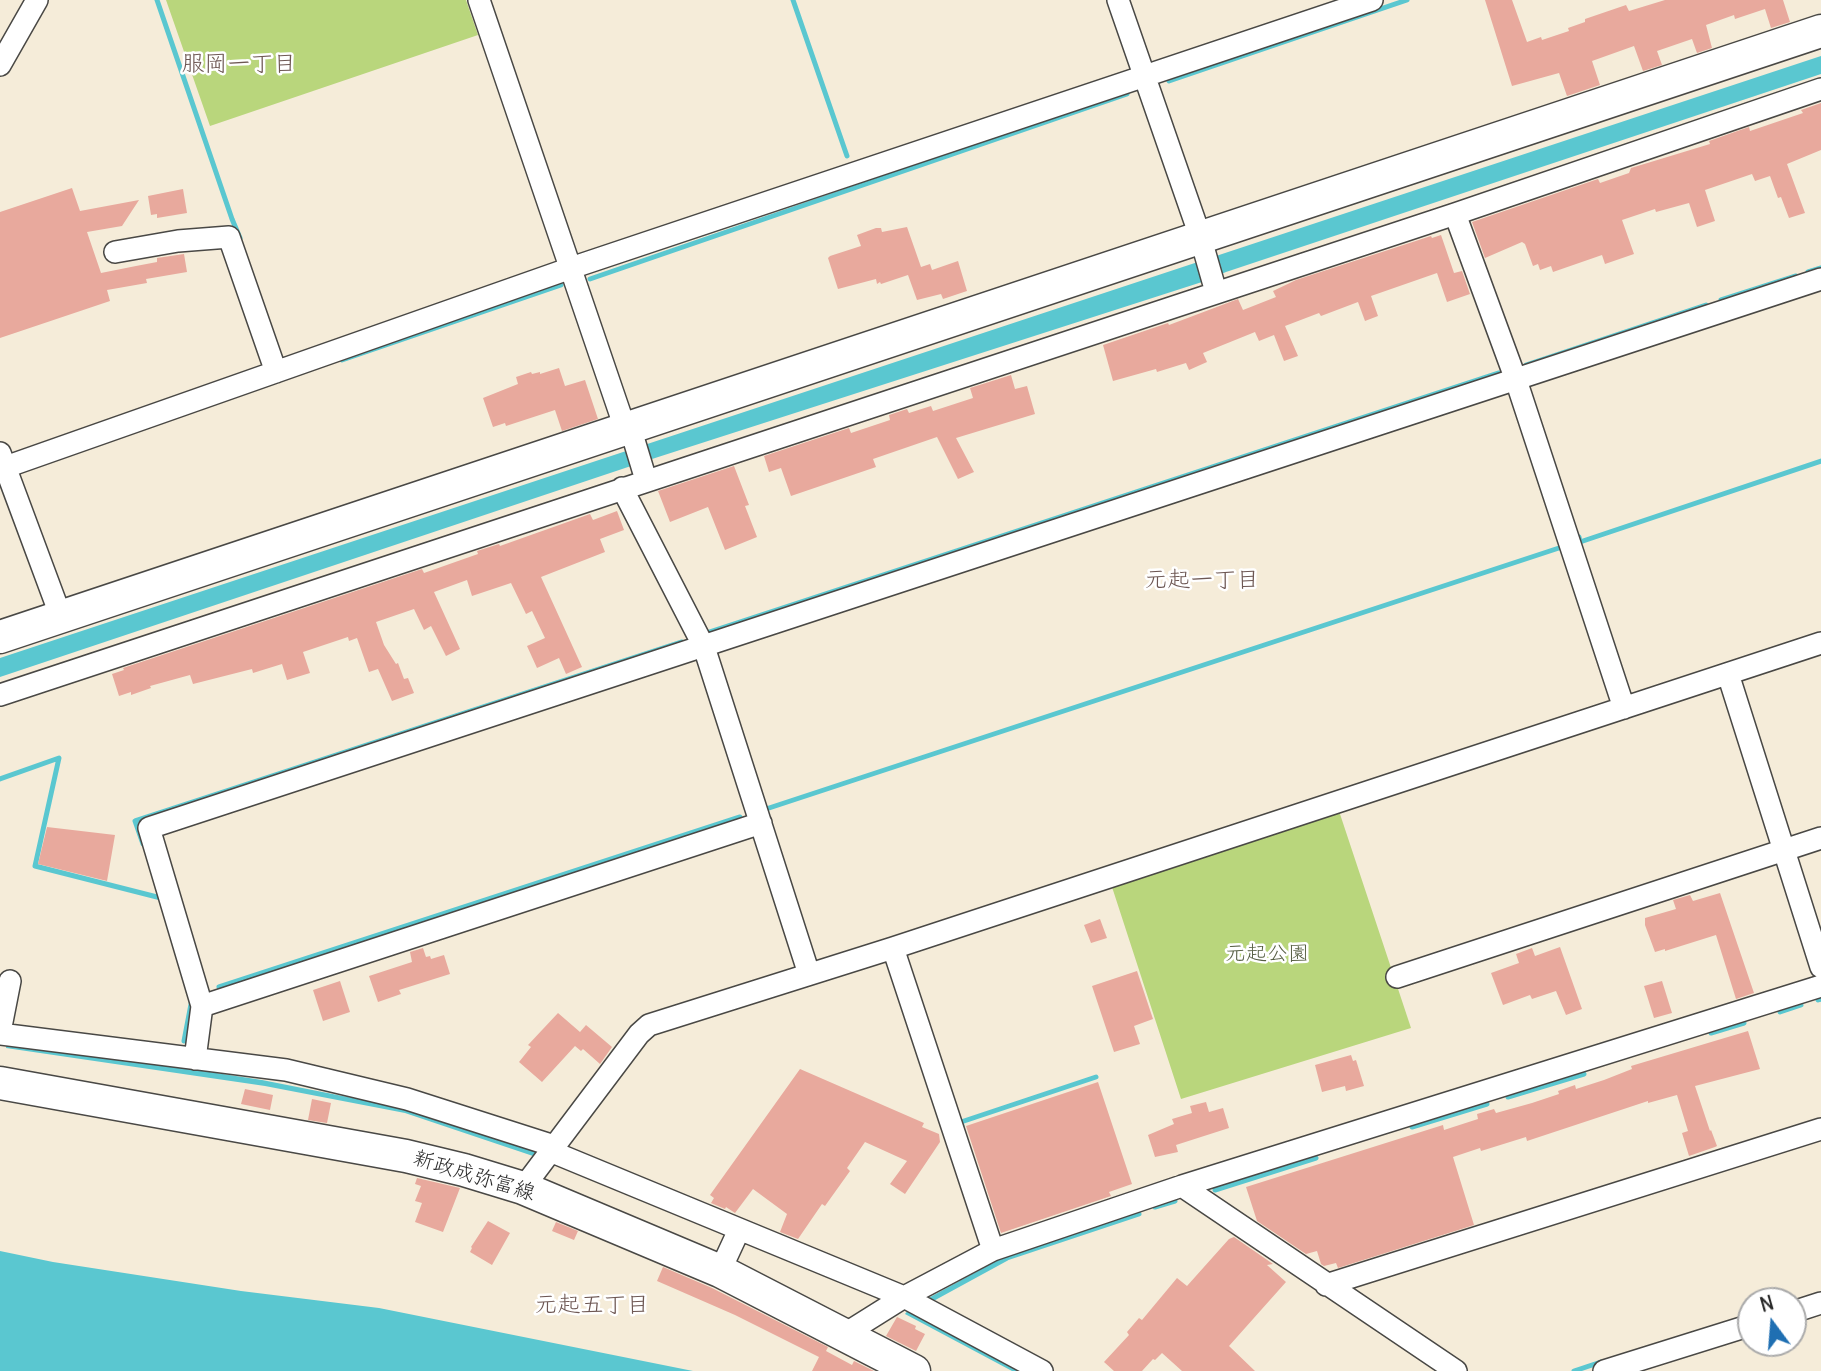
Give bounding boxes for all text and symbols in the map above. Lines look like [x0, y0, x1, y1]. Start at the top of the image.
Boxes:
district label: 服岡一丁目 [182, 50, 296, 78]
district label: 元起一丁目 [1145, 566, 1259, 594]
park label: 元起公園 [1225, 941, 1309, 967]
street label: 新政成弥富線 [410, 1146, 538, 1206]
north arrow [1737, 1287, 1807, 1357]
text: N [1757, 1290, 1776, 1317]
district label: 元起五丁目 [535, 1291, 649, 1319]

